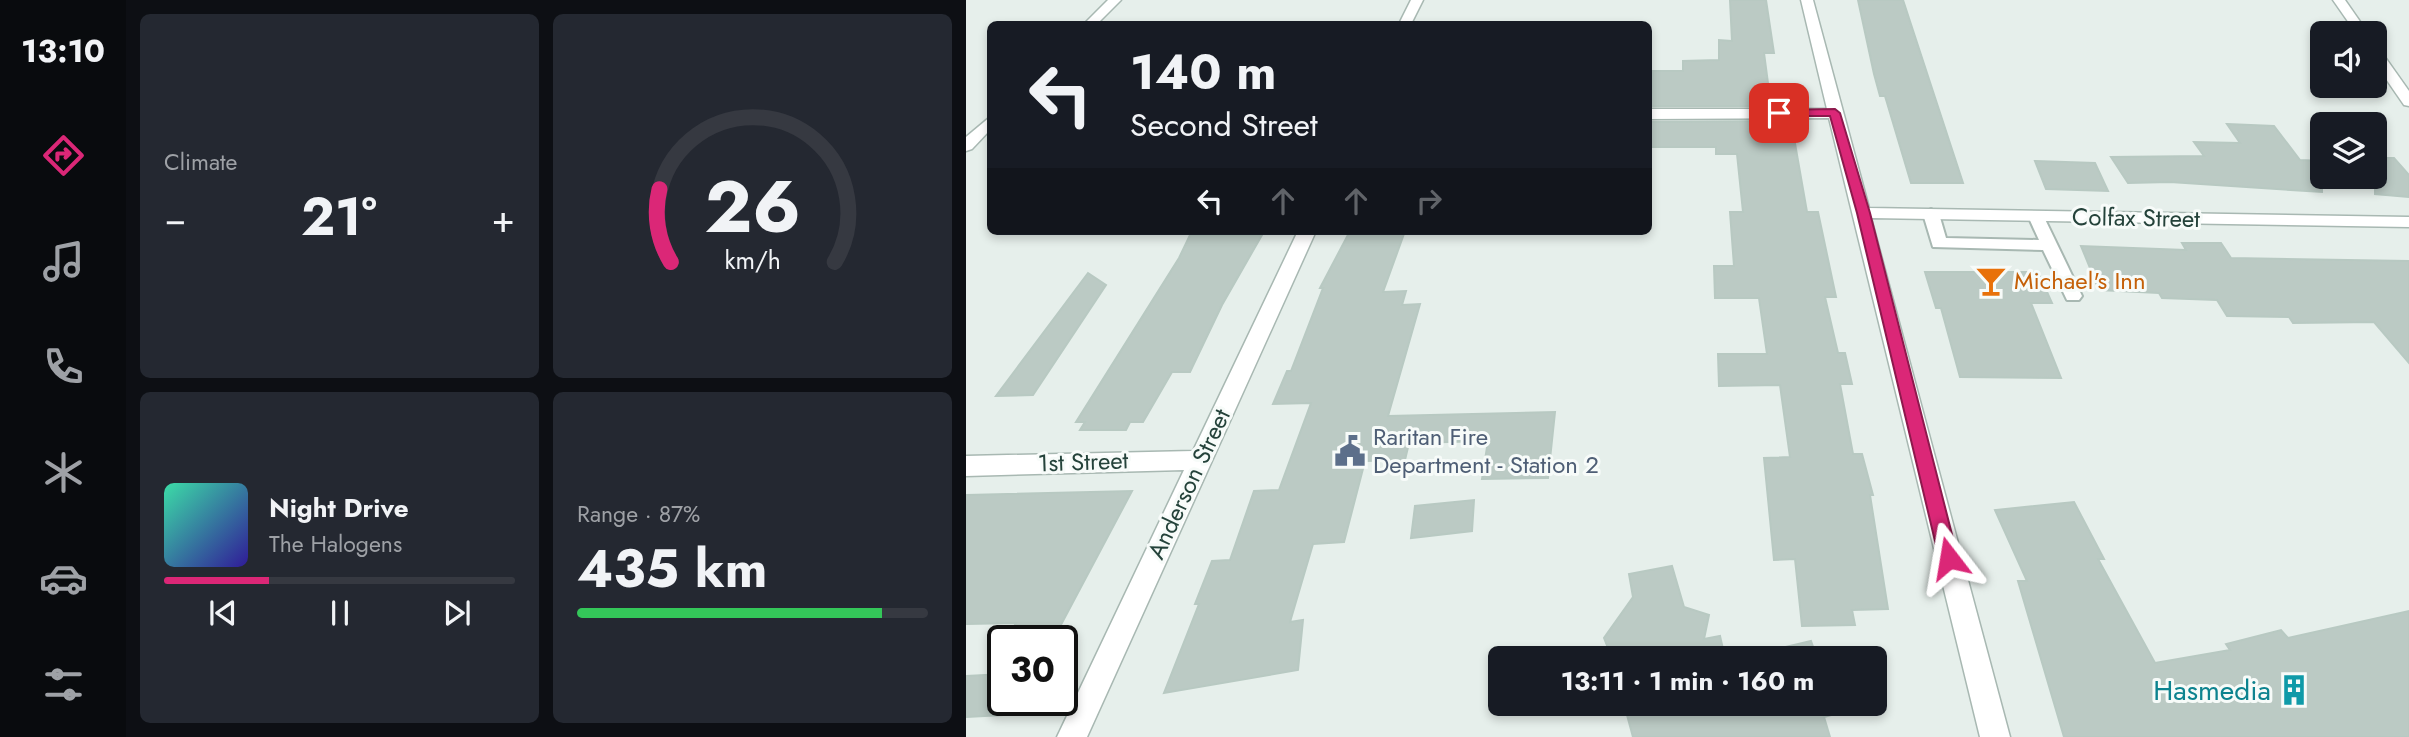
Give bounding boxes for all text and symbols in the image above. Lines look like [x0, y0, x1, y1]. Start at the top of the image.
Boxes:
map controls [2310, 21, 2387, 189]
button: sound [2310, 21, 2387, 98]
text: 13:10 [21, 28, 105, 74]
text: 140 m [1130, 37, 1276, 107]
icon: left [1015, 49, 1106, 140]
pin [1749, 83, 1809, 143]
icon: arrive [1760, 94, 1798, 132]
text: Second Street [1130, 102, 1318, 148]
button: layers [2310, 112, 2387, 189]
icon: directions [39, 131, 88, 180]
text: Climate [164, 145, 237, 179]
text: 26 [704, 154, 801, 259]
text: 21° [301, 179, 377, 255]
icon: left [1191, 182, 1229, 220]
icon: ahead [1264, 182, 1302, 220]
icon: ahead [1337, 182, 1375, 220]
icon: right [1410, 182, 1448, 220]
text: − [164, 191, 186, 246]
text: + [492, 191, 515, 246]
street label: Colfax Street [2072, 199, 2201, 236]
icon: music [39, 237, 88, 286]
text: km/h [724, 242, 781, 278]
place label: Michael's Inn [2014, 263, 2146, 298]
bar icon: Michael's Inn [1974, 264, 2008, 298]
icon: phone [39, 342, 88, 391]
street label: Anderson Street [1138, 403, 1239, 565]
place label: Raritan Fire Department - Station 2 [1373, 419, 1599, 482]
public building icon: Raritan Fire Department - Station 2 [1333, 434, 1367, 468]
street label: 1st Street [1037, 442, 1129, 481]
icon: climate [39, 448, 88, 497]
text: Night Drive [269, 489, 409, 527]
text: Range · 87% [577, 497, 700, 531]
position arrow [1912, 521, 1986, 595]
text: The Halogens [269, 527, 402, 561]
text: 435 km [577, 531, 767, 607]
icon: car [39, 554, 88, 603]
icon: previous [204, 594, 242, 632]
icon: pause [321, 594, 359, 632]
icon: next [438, 594, 476, 632]
speed limit sign: 30 [987, 625, 1078, 716]
icon: filters [39, 660, 88, 709]
text: 13:11 · 1 min · 160 m [1561, 662, 1814, 700]
place label: Hasmedia [2153, 670, 2271, 711]
building icon: Hasmedia [2277, 673, 2311, 707]

